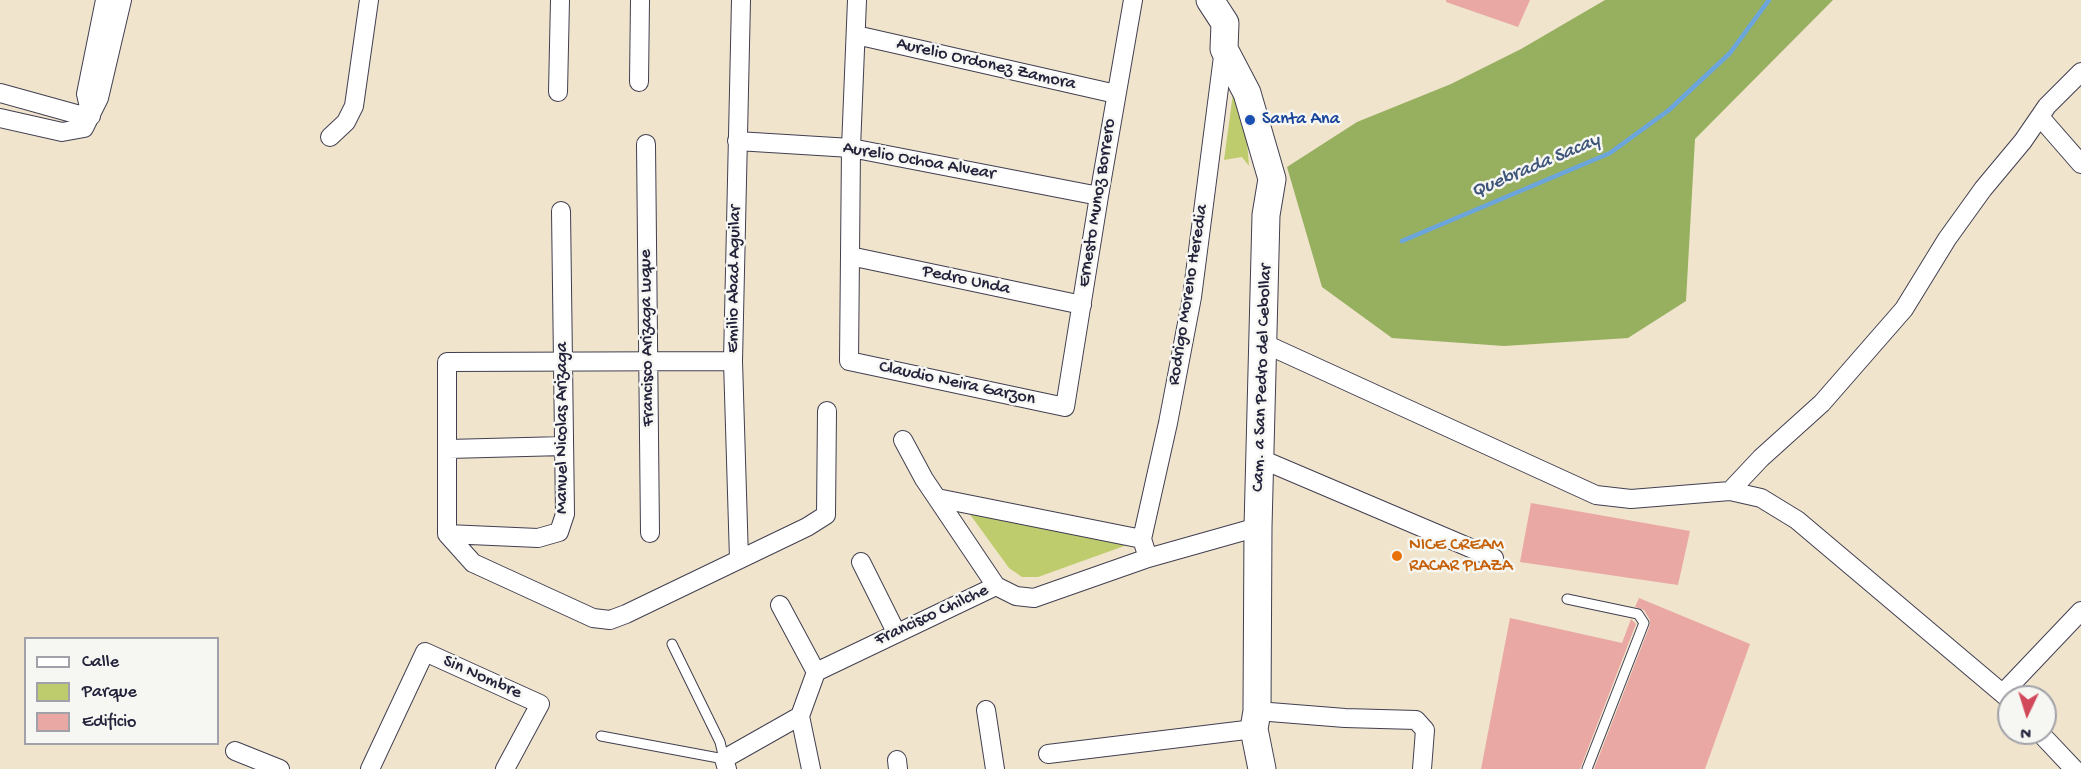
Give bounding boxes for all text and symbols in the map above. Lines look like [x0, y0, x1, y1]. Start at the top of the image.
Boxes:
street label: Aurelio Ordonez Zamora [894, 34, 1078, 96]
place label: Santa Ana [1262, 109, 1340, 131]
marker: Santa Ana [1243, 113, 1257, 127]
street label: Ernesto Munoz Borrero [1074, 117, 1122, 289]
water label: Quebrada Sacay [1468, 129, 1604, 205]
street label: Aurelio Ochoa Alvear [841, 138, 997, 186]
street label: Rodrigo Moreno Heredia [1164, 203, 1214, 387]
street label: Emilio Abad Aguilar [723, 205, 747, 353]
street label: Francisco Arizaga Luque [636, 249, 660, 427]
street label: Pedro Unda [920, 261, 1012, 301]
street label: Cam. a San Pedro del Cebollar [1248, 264, 1278, 492]
street label: Manuel Nicolas Arizaga [552, 342, 574, 514]
street label: Claudio Neira Garzon [877, 357, 1037, 411]
place label: NICE CREAM RACAR PLAZA [1409, 535, 1513, 578]
marker: NICE CREAM RACAR PLAZA [1390, 549, 1404, 563]
street label: Francisco Chilche [872, 580, 992, 652]
legend [24, 637, 219, 745]
street label: Sin Nombre [439, 651, 525, 705]
text: Calle [82, 652, 119, 673]
text: Parque [82, 682, 137, 703]
north arrow [1997, 685, 2057, 745]
text: Edificio [82, 712, 136, 733]
text: N [2020, 722, 2032, 741]

